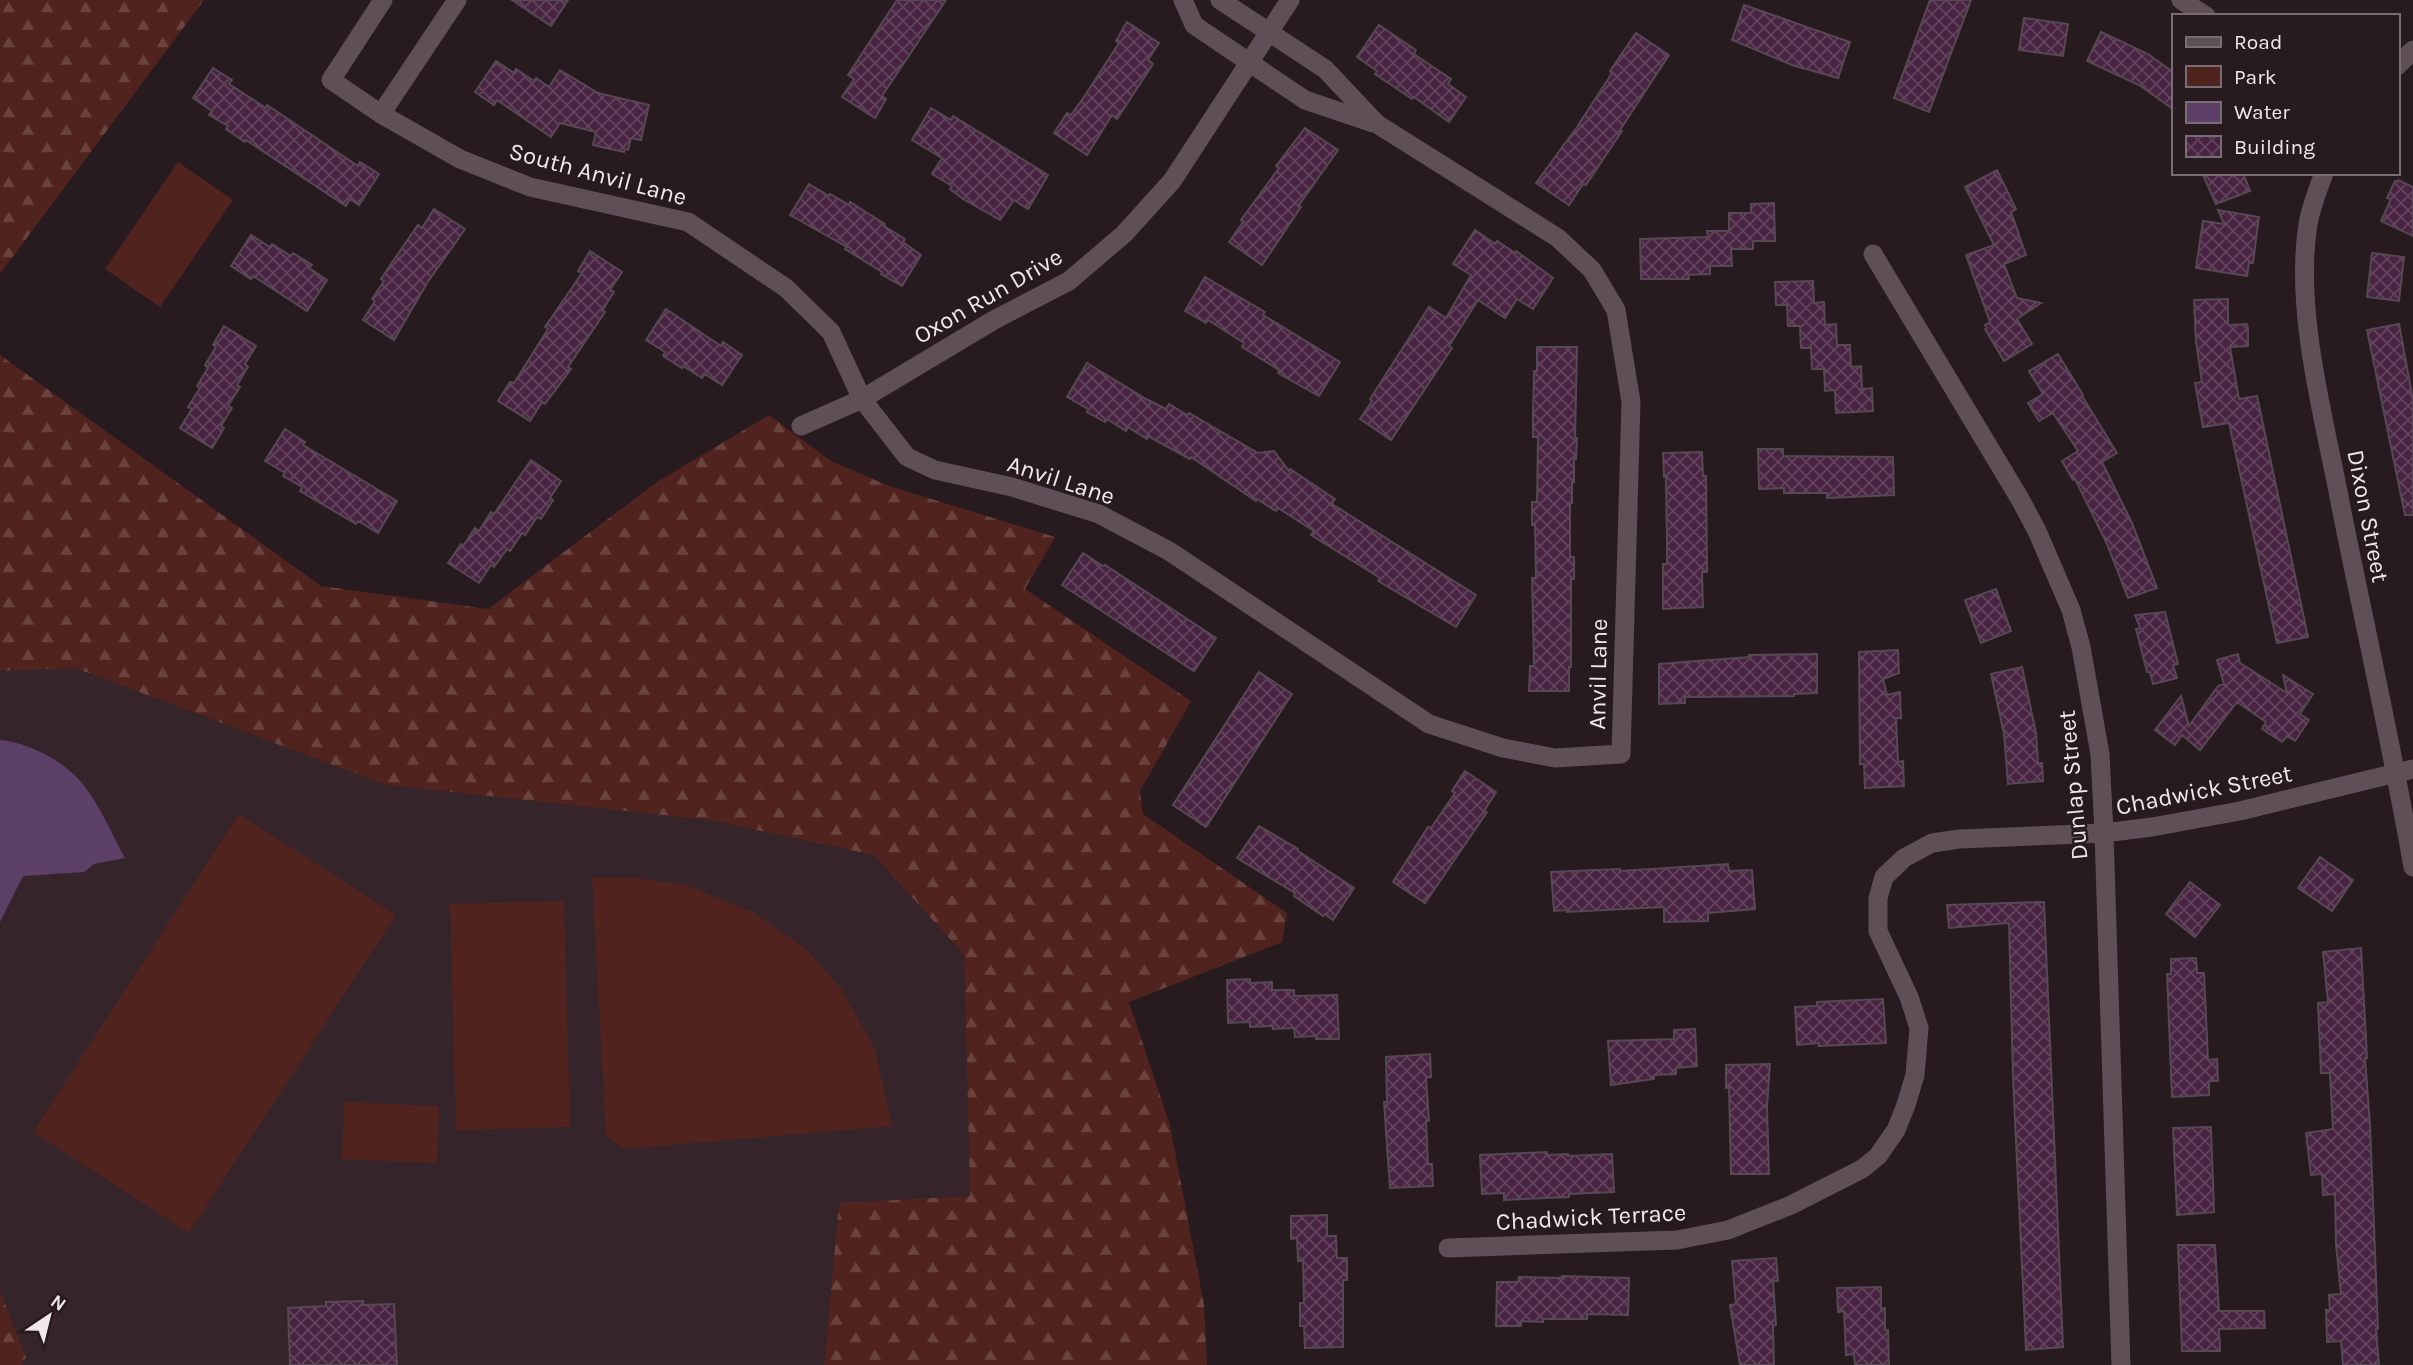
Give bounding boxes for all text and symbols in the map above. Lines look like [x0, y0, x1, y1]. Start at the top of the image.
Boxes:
legend [2172, 14, 2399, 175]
text: Road [2234, 30, 2282, 54]
text: Park [2234, 65, 2277, 89]
text: Water [2234, 100, 2290, 124]
text: Building [2234, 135, 2315, 159]
street label: South Anvil Lane [506, 137, 690, 211]
street label: Oxon Run Drive [909, 242, 1067, 350]
street label: Dixon Street [2341, 447, 2395, 585]
street label: Anvil Lane [1004, 450, 1118, 510]
street label: Anvil Lane [1583, 618, 1613, 730]
street label: Dunlap Street [2052, 709, 2094, 861]
street label: Chadwick Street [2114, 759, 2294, 821]
street label: Chadwick Terrace [1495, 1198, 1687, 1236]
north arrow [14, 1281, 84, 1351]
text: N [46, 1290, 70, 1316]

